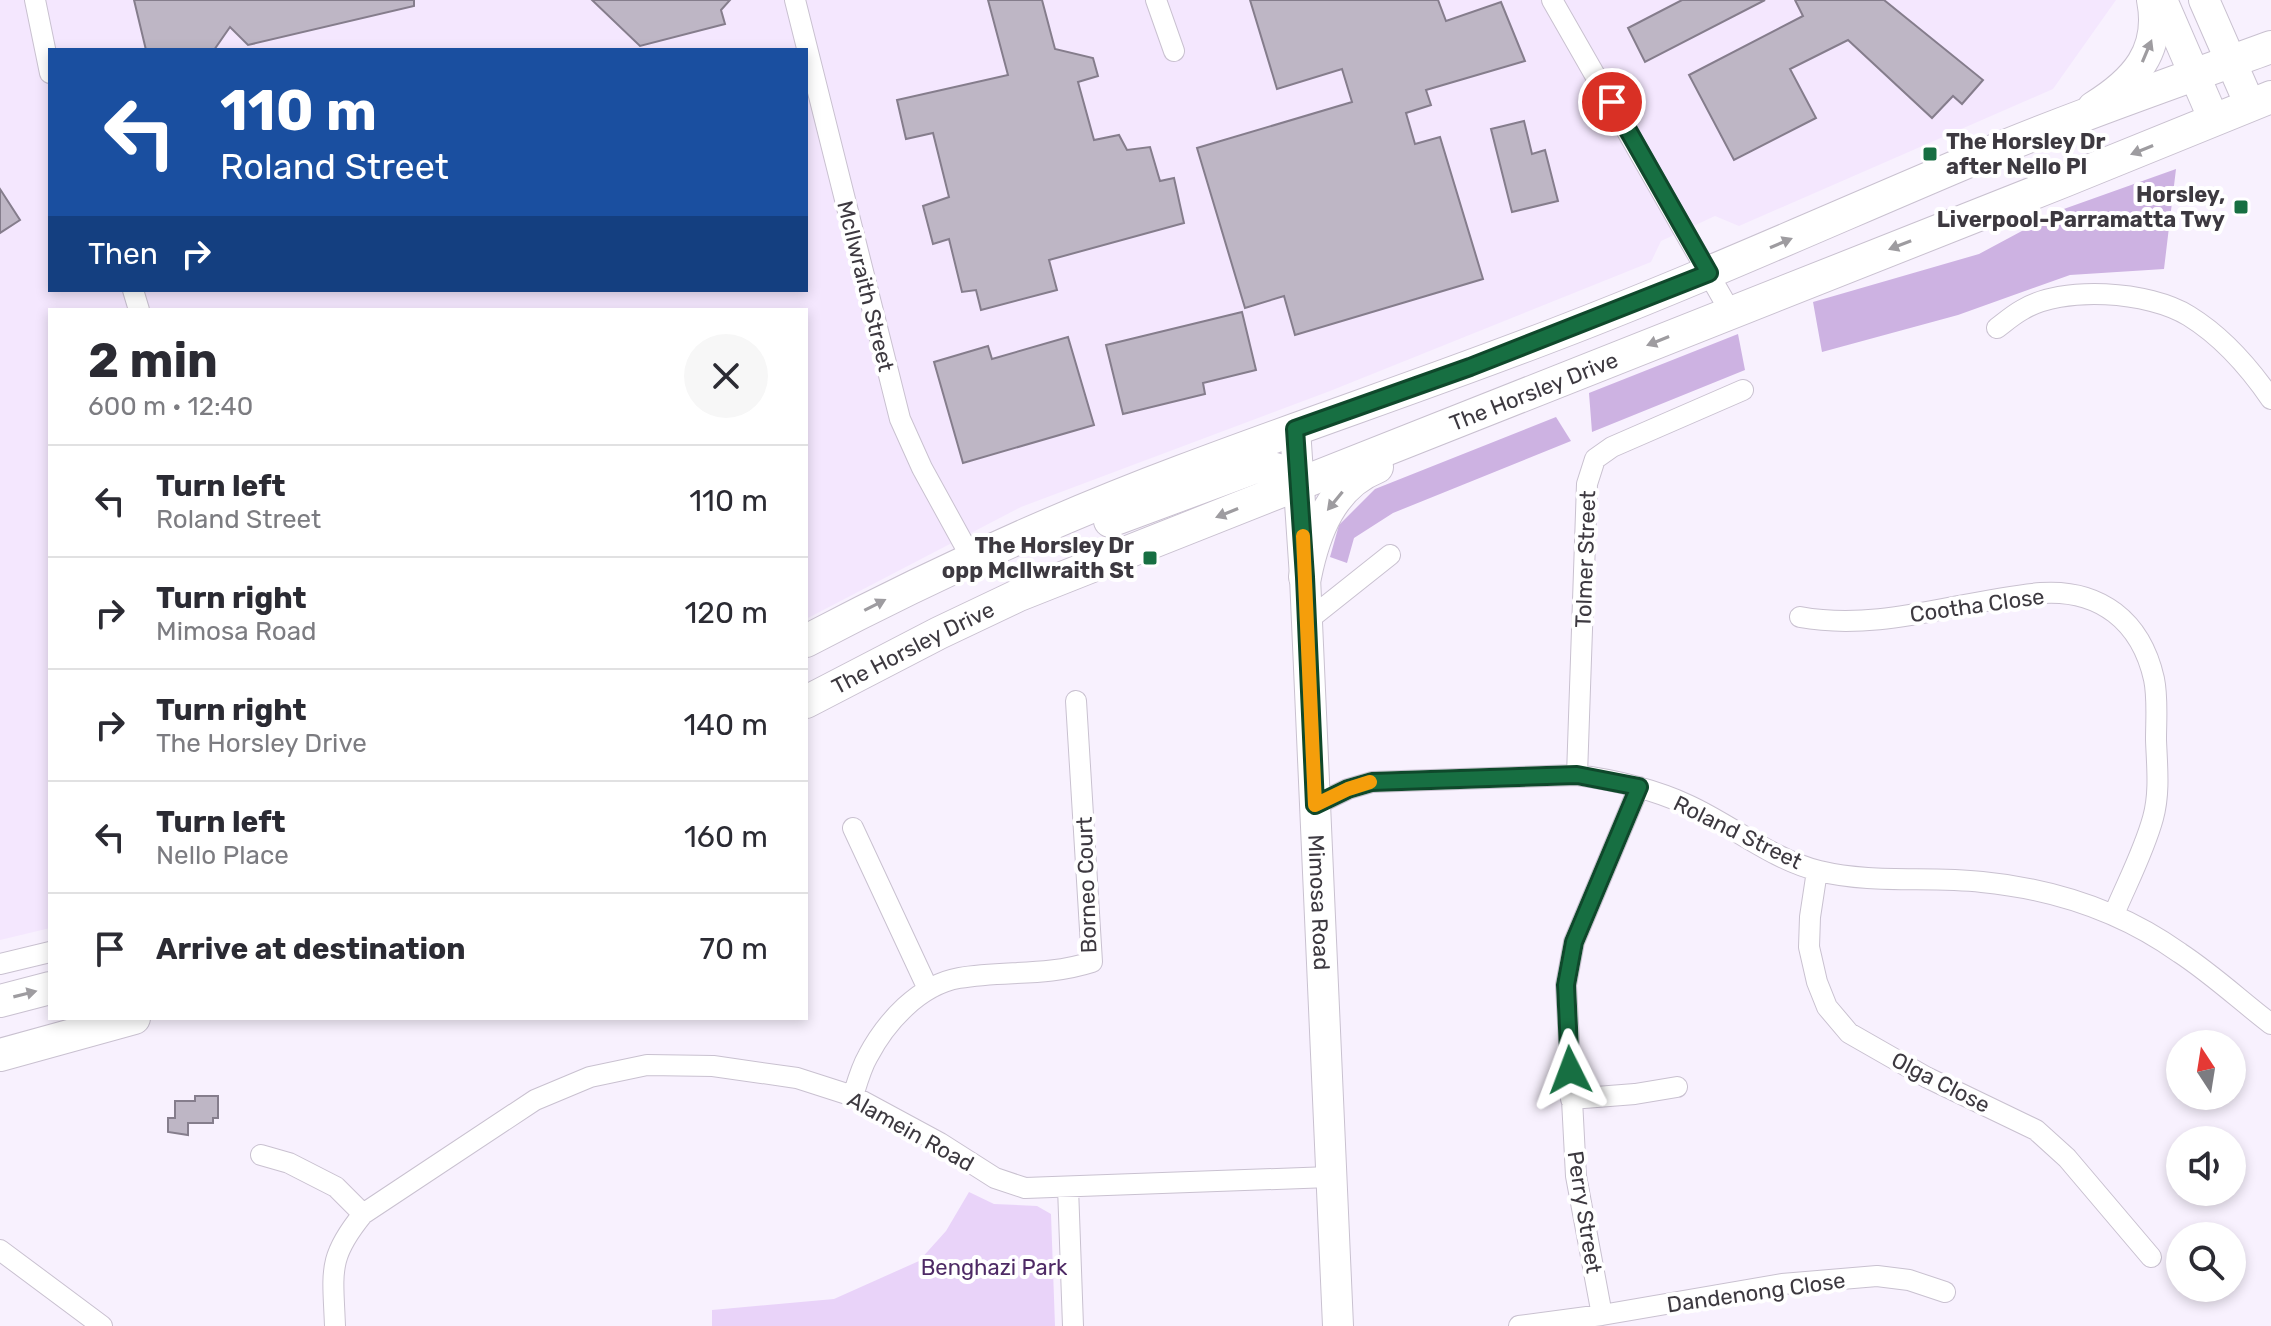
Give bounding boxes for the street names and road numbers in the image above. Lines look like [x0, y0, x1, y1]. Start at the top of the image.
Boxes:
street label: McIlwraith Street [831, 198, 900, 375]
street label: The Horsley Drive [1446, 346, 1622, 437]
street label: Tolmer Street [1570, 490, 1601, 628]
street label: Cootha Close [1908, 583, 2046, 628]
street label: The Horsley Drive [827, 596, 999, 700]
street label: Roland Street [1669, 790, 1807, 875]
street label: Borneo Court [1071, 816, 1102, 954]
street label: Mimosa Road [1302, 834, 1335, 971]
street label: Olga Close [1887, 1046, 1995, 1119]
street label: Alamein Road [843, 1086, 979, 1177]
street label: Perry Street [1562, 1149, 1608, 1276]
street label: Dandenong Close [1665, 1267, 1847, 1318]

